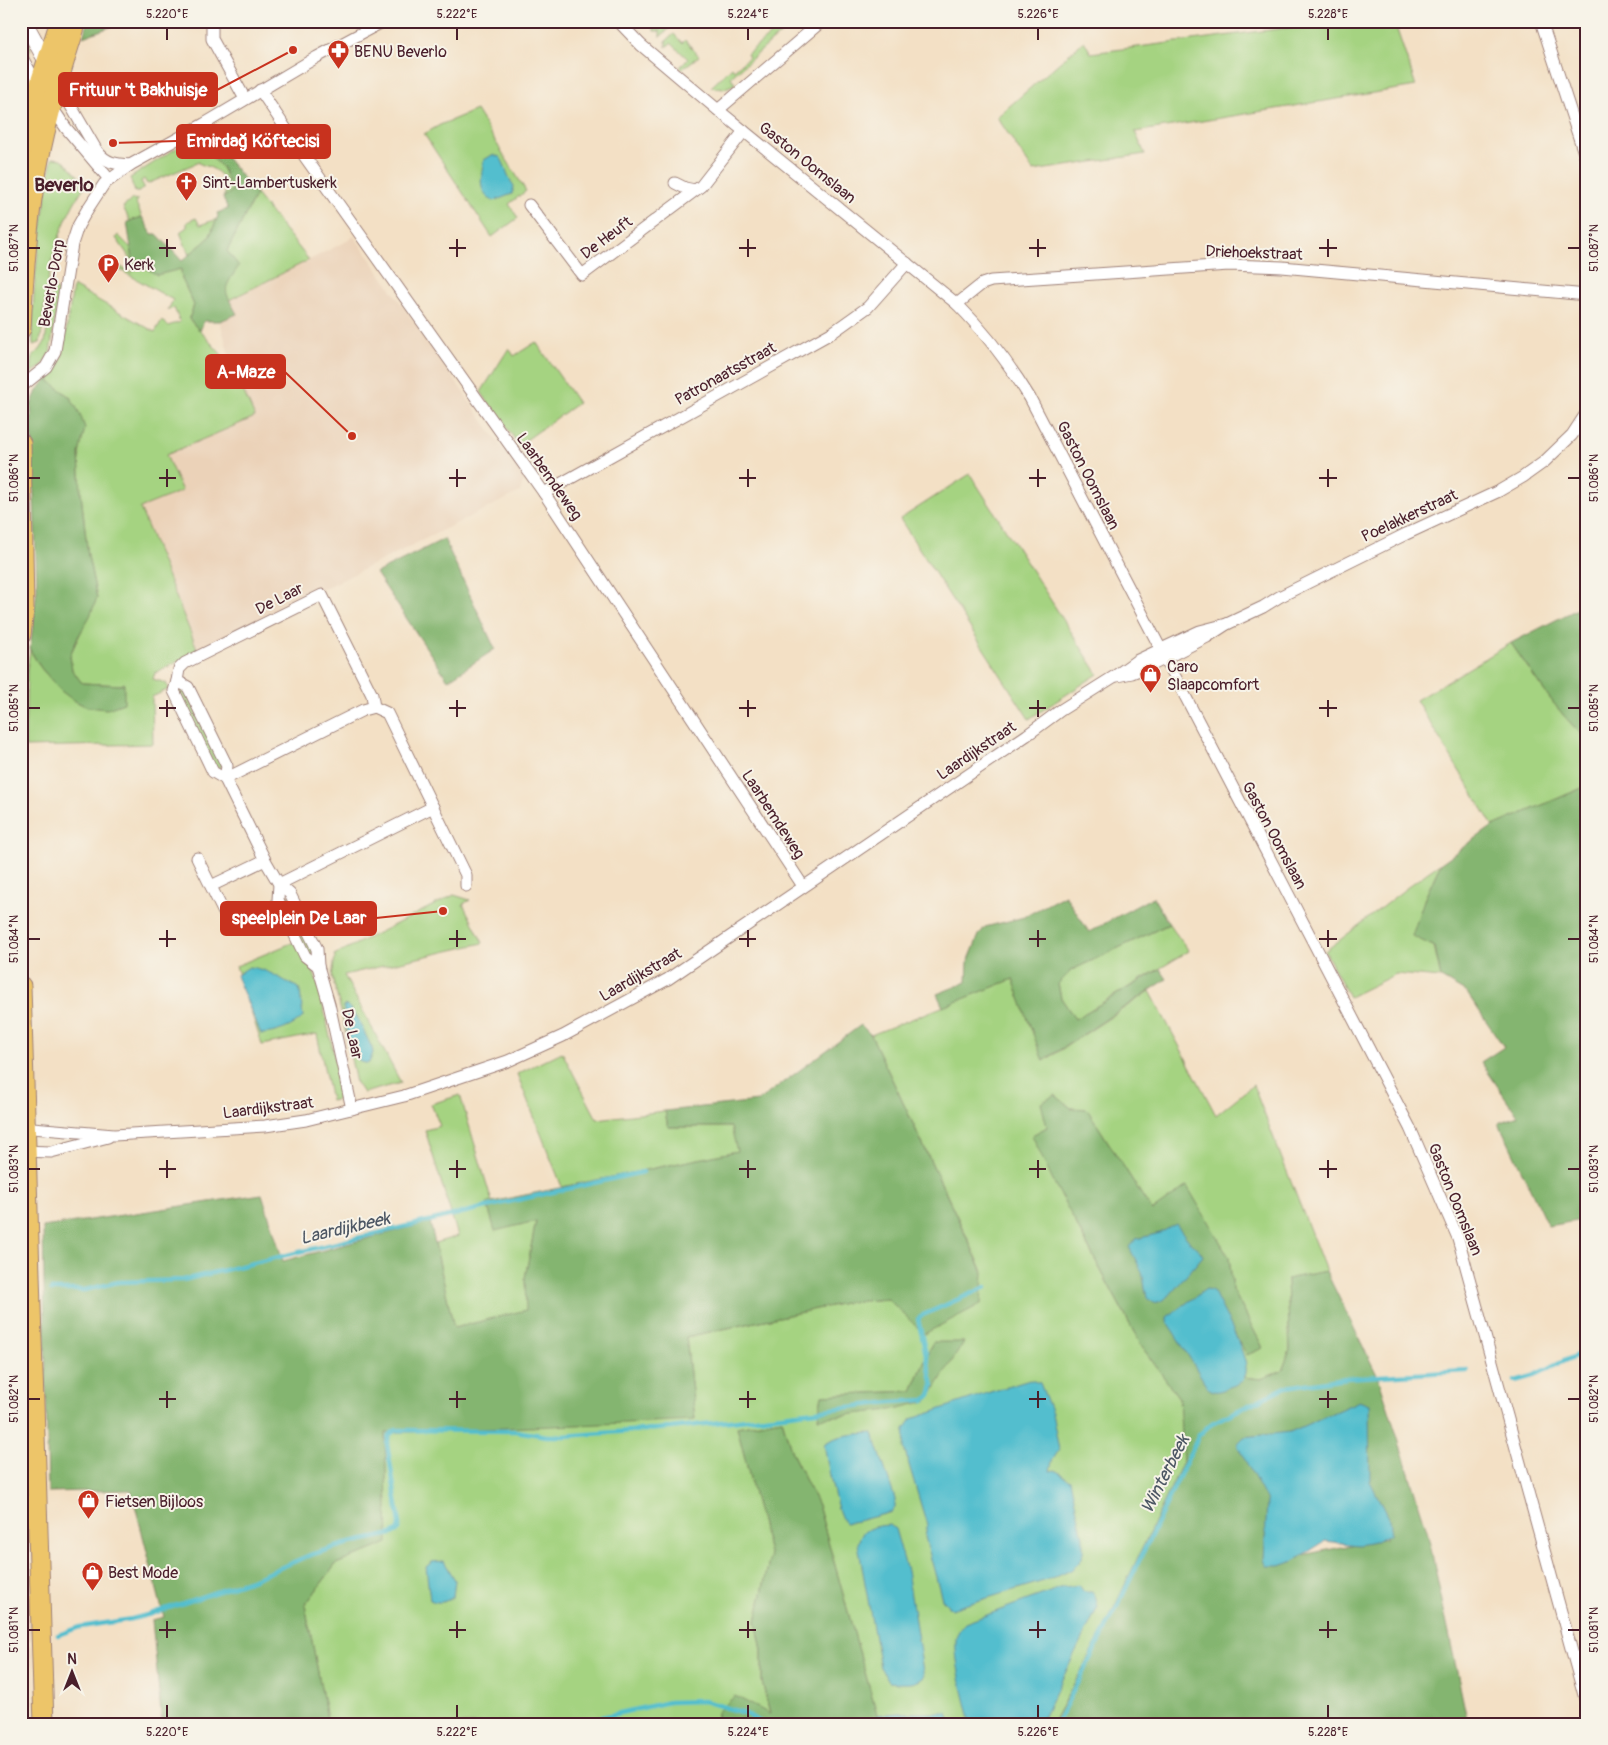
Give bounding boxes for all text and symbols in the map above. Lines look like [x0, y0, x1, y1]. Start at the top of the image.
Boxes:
text: 5.220°E [146, 7, 188, 22]
text: 5.222°E [437, 7, 477, 22]
text: 5.224°E [727, 7, 769, 22]
text: 5.226°E [1017, 7, 1059, 22]
text: 5.228°E [1308, 7, 1348, 22]
pharmacy icon: BENU Beverlo [326, 39, 350, 70]
place label: BENU Beverlo [354, 42, 447, 62]
callout: Frituur 't Bakhuisje [59, 73, 217, 106]
text: Frituur 't Bakhuisje [69, 79, 208, 102]
street label: Gaston Oomslaan [755, 117, 860, 208]
callout: Emirdağ Köftecisi [177, 125, 330, 158]
text: Emirdağ Köftecisi [187, 130, 319, 153]
church icon: Sint-Lambertuskerk [174, 170, 198, 201]
district label: Beverlo [34, 173, 95, 197]
place label: Sint-Lambertuskerk [202, 173, 337, 193]
street label: De Heuft [577, 211, 637, 264]
text: 51.087°N [7, 224, 22, 272]
text: 51.087°N [1587, 224, 1602, 272]
street label: Beverlo-Dorp [34, 238, 70, 329]
street label: Driehoekstraat [1205, 241, 1303, 265]
parking icon: Kerk [96, 252, 120, 283]
place label: Kerk [124, 255, 154, 275]
street label: Patronaatsstraat [671, 338, 780, 410]
callout: A-Maze [206, 355, 285, 388]
text: A-Maze [217, 361, 277, 384]
street label: Gaston Oomslaan [1052, 418, 1124, 533]
street label: Laarbemdeweg [512, 429, 587, 524]
text: 51.086°N [7, 454, 22, 502]
text: 51.086°N [1587, 454, 1602, 502]
street label: Poelakkerstraat [1358, 485, 1461, 547]
street label: De Laar [252, 578, 307, 619]
place label: Caro Slaapcomfort [1167, 657, 1260, 695]
shop icon: Caro Slaapcomfort [1139, 663, 1163, 694]
text: 51.085°N [7, 684, 22, 732]
text: 51.085°N [1587, 684, 1602, 732]
street label: Laardijkstraat [933, 717, 1020, 785]
street label: Laarbemdeweg [737, 766, 809, 863]
street label: Gaston Oomslaan [1237, 778, 1311, 893]
callout: speelplein De Laar [221, 902, 376, 935]
text: speelplein De Laar [232, 907, 367, 930]
text: 51.084°N [7, 915, 22, 963]
text: 51.084°N [1587, 915, 1602, 963]
street label: Laardijkstraat [596, 943, 685, 1006]
street label: De Laar [337, 1007, 367, 1062]
street label: Laardijkstraat [222, 1092, 315, 1123]
street label: Gaston Oomslaan [1423, 1140, 1487, 1258]
text: 51.083°N [7, 1145, 22, 1193]
text: 51.083°N [1587, 1145, 1602, 1193]
water label: Laardijkbeek [298, 1207, 394, 1250]
text: 51.082°N [7, 1375, 22, 1423]
text: 51.082°N [1587, 1375, 1602, 1423]
water label: Winterbeek [1136, 1430, 1196, 1517]
shop icon: Fietsen Bijloos [77, 1489, 101, 1520]
place label: Fietsen Bijloos [105, 1492, 203, 1512]
shop icon: Best Mode [80, 1560, 104, 1591]
place label: Best Mode [108, 1563, 178, 1583]
text: 51.081°N [7, 1607, 22, 1653]
text: 51.081°N [1587, 1607, 1602, 1653]
north arrow [48, 1648, 98, 1698]
text: N [67, 1651, 77, 1668]
text: 5.220°E [146, 1725, 188, 1740]
text: 5.222°E [437, 1725, 477, 1740]
text: 5.224°E [727, 1725, 769, 1740]
text: 5.226°E [1017, 1725, 1059, 1740]
text: 5.228°E [1308, 1725, 1348, 1740]

